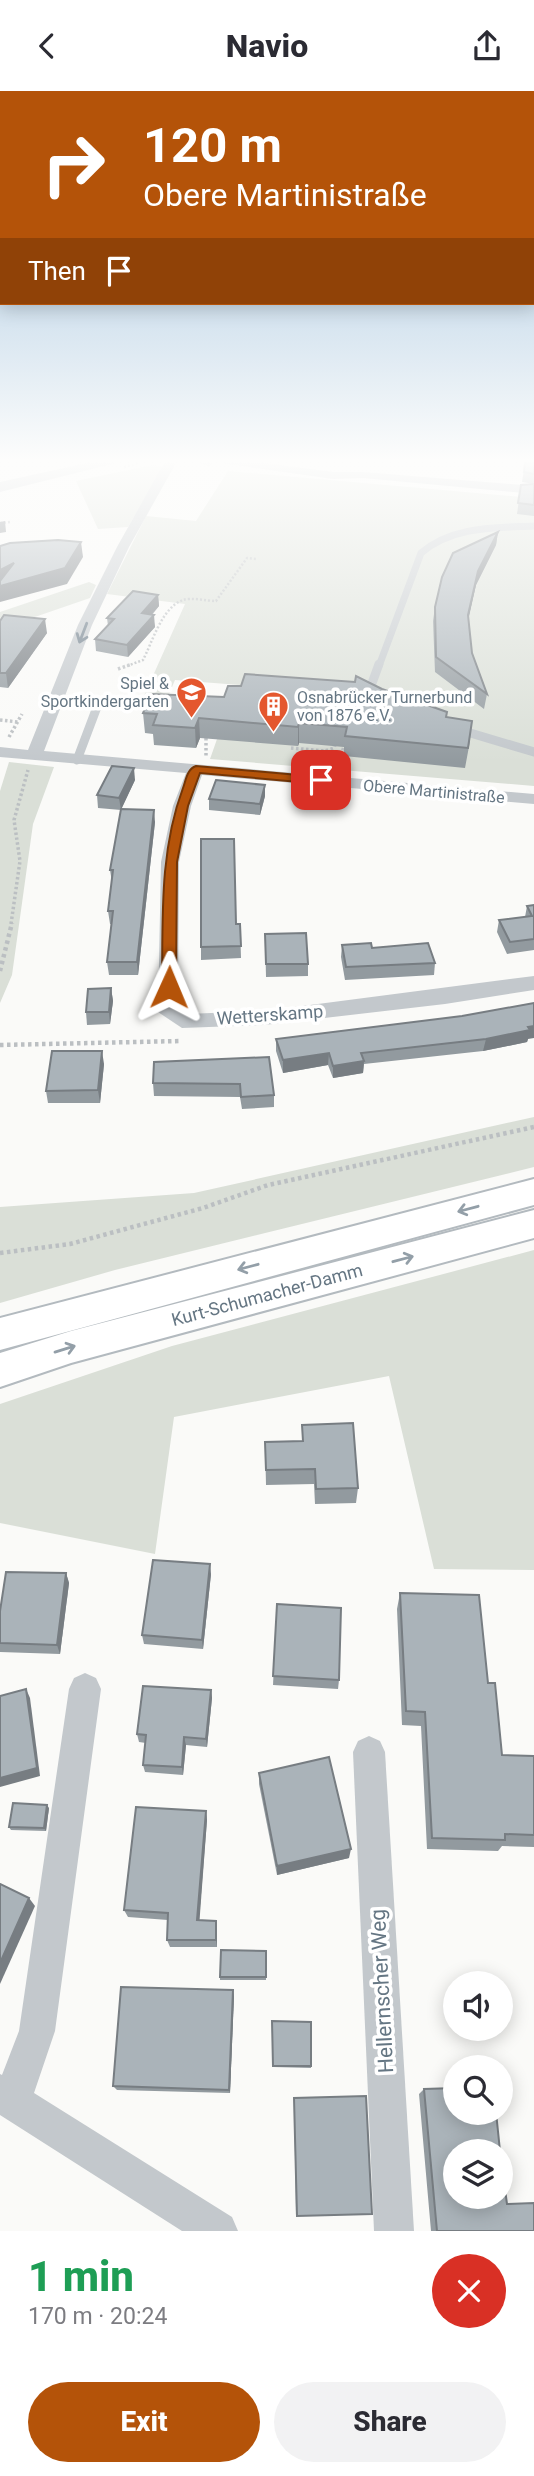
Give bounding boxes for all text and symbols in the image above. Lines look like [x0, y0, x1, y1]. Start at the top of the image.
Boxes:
icon: back [28, 27, 66, 65]
text: Navio [226, 27, 308, 65]
icon: share [468, 27, 506, 65]
text: 120 m [143, 117, 282, 174]
icon: right [28, 119, 119, 210]
text: Obere Martinistraße [143, 176, 427, 214]
icon: arrive [100, 252, 138, 290]
text: Then [28, 256, 86, 286]
one-way arrow [75, 621, 88, 643]
place label: Spiel & Sportkindergarten [41, 674, 169, 711]
school or university icon: Spiel & Sportkindergarten [175, 675, 209, 719]
place label: Osnabrücker Turnerbund von 1876 e.V. [297, 688, 472, 725]
building icon: Osnabrücker Turnerbund von 1876 e.V. [257, 689, 291, 733]
pin [291, 750, 351, 810]
icon: arrive [302, 761, 340, 799]
street label: Obere Martinistraße [362, 776, 505, 807]
position arrow [132, 950, 206, 1024]
street label: Wetterskamp [216, 1000, 324, 1029]
one-way arrow [457, 1203, 480, 1216]
one-way arrow [392, 1251, 414, 1264]
street label: Kurt-Schumacher-Damm [169, 1259, 365, 1330]
one-way arrow [237, 1261, 259, 1274]
one-way arrow [54, 1342, 76, 1355]
street label: Hellernscher Weg [366, 1908, 398, 2074]
map controls [443, 1971, 513, 2209]
button: sound [443, 1971, 513, 2041]
button: search [443, 2055, 513, 2125]
button: layers [443, 2139, 513, 2209]
text: 1 min [28, 2252, 134, 2301]
button: close [432, 2254, 506, 2328]
text: 170 m · 20:24 [28, 2303, 167, 2330]
button: Exit [28, 2382, 260, 2462]
button: Share [274, 2382, 506, 2462]

